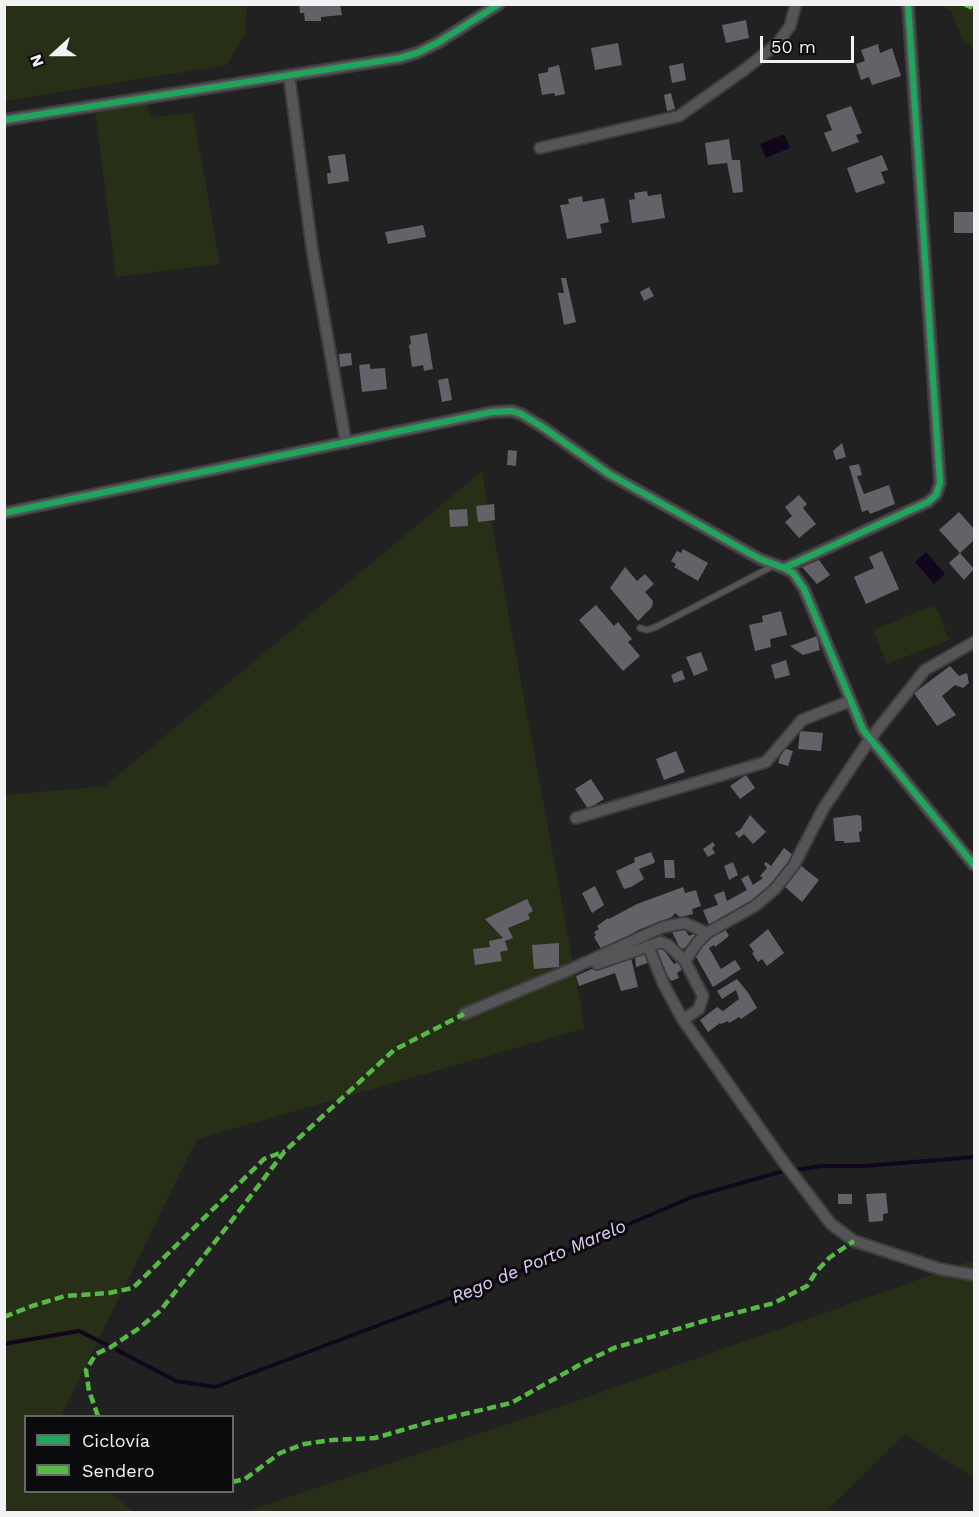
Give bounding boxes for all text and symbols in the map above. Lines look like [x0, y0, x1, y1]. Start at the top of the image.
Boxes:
north arrow [24, 24, 84, 84]
scale bar [763, 24, 858, 62]
text: 50 m [771, 36, 816, 57]
text: N [26, 52, 48, 70]
water label: Rego de Porto Marelo [448, 1215, 630, 1309]
legend [24, 1415, 234, 1493]
text: Ciclovía [82, 1430, 150, 1451]
text: Sendero [82, 1460, 155, 1481]

